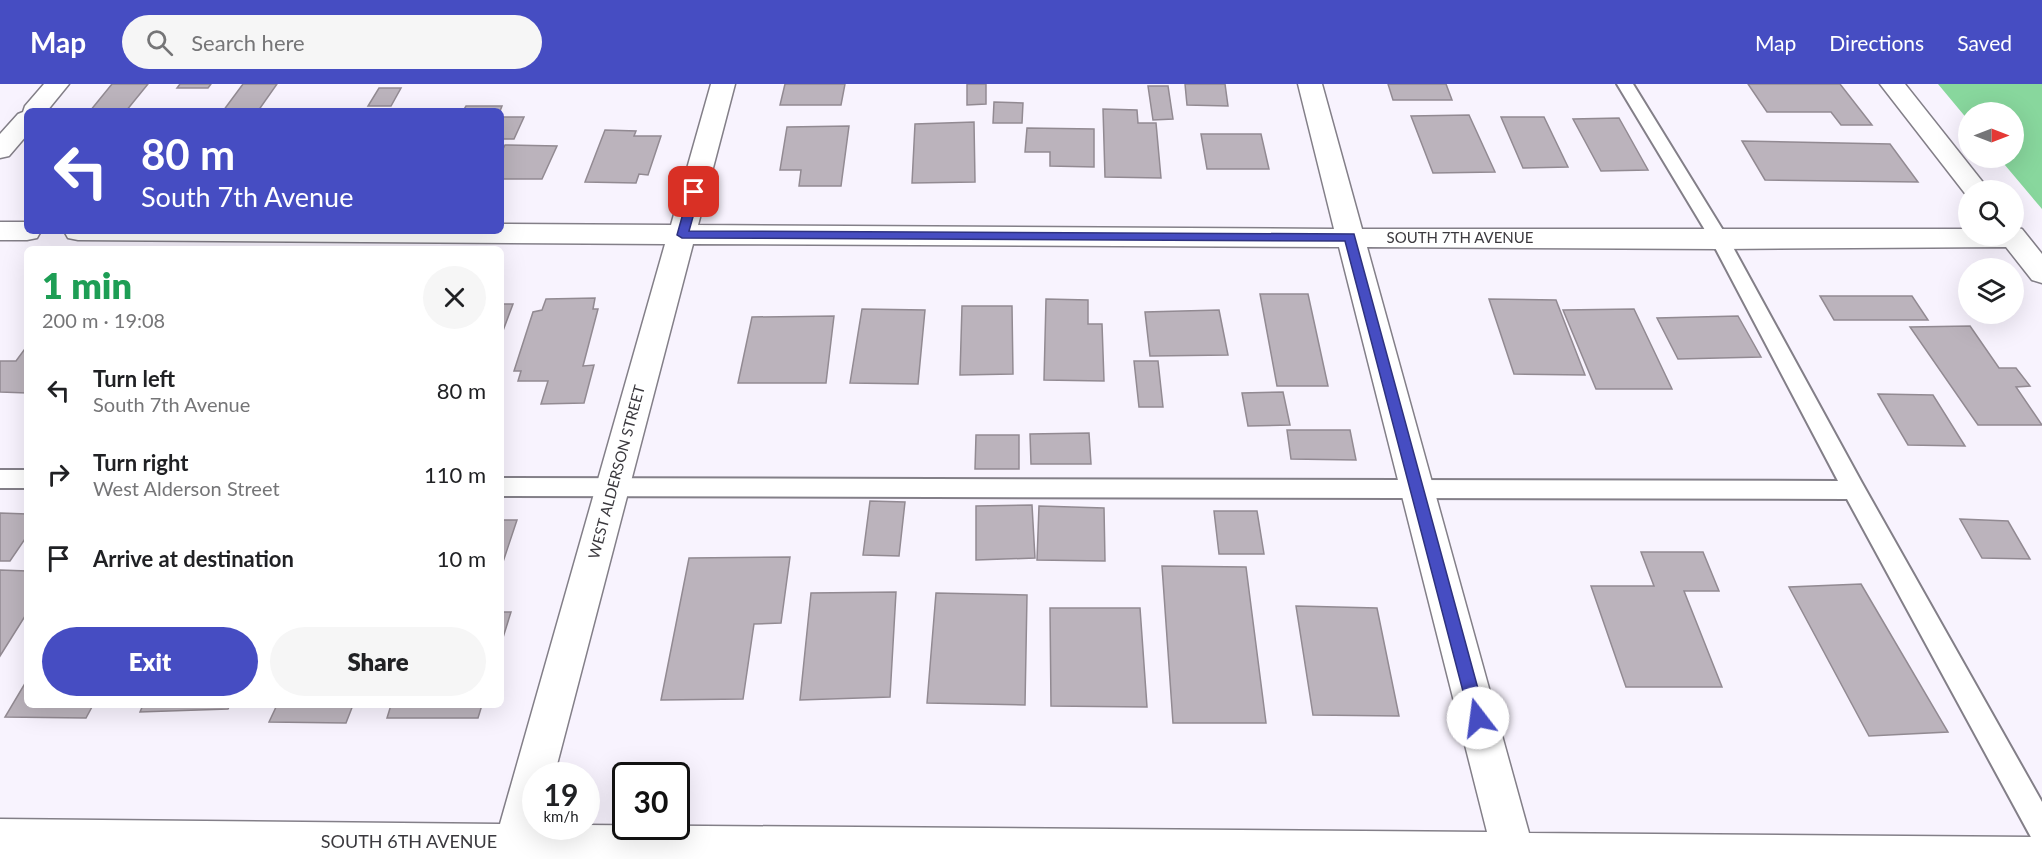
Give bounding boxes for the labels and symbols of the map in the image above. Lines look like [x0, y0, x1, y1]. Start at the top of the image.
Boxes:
north arrow [1958, 102, 2024, 168]
pin [668, 166, 719, 217]
street label: SOUTH 7TH AVENUE [1387, 228, 1533, 246]
street label: WEST ALDERSON STREET [584, 383, 648, 561]
position arrow [1446, 686, 1510, 750]
speed limit sign: 30 [612, 762, 690, 840]
street label: SOUTH 6TH AVENUE [321, 830, 497, 852]

